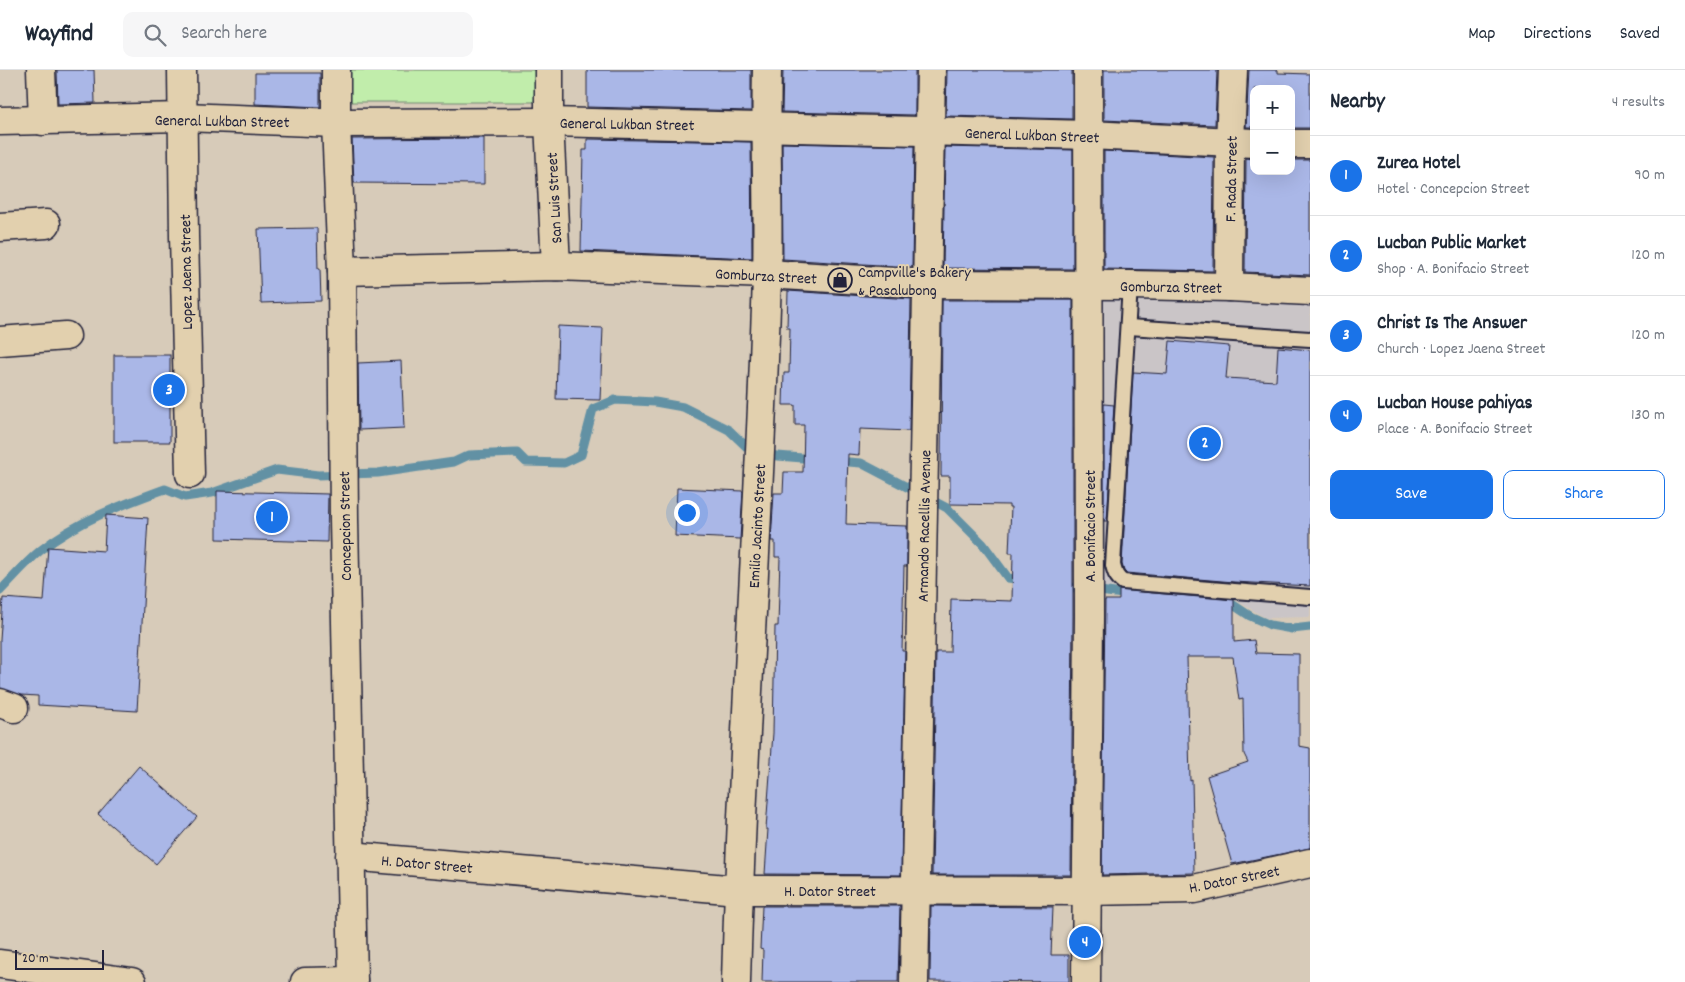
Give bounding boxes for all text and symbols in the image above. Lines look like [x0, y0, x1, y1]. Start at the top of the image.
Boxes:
search box [123, 12, 473, 57]
text: Wayfind [25, 18, 93, 52]
icon: search [141, 21, 169, 49]
text: Search here [181, 21, 267, 48]
text: Map [1468, 22, 1495, 47]
text: Directions [1523, 22, 1592, 47]
text: Saved [1620, 22, 1660, 47]
map controls [1250, 85, 1295, 175]
button: + [1250, 85, 1295, 130]
text: Nearby [1330, 88, 1385, 118]
text: 4 results [1612, 91, 1665, 114]
street label: General Lukban Street [154, 110, 290, 135]
street label: General Lukban Street [559, 113, 695, 138]
street label: General Lukban Street [964, 123, 1100, 150]
button: − [1250, 130, 1295, 175]
street label: F. Rada Street [1220, 136, 1245, 222]
text: Zurea Hotel [1377, 151, 1460, 178]
street label: San Luis Street [542, 152, 569, 244]
text: 1 [1344, 164, 1348, 187]
text: 90 m [1634, 164, 1665, 187]
text: Hotel · Concepcion Street [1377, 178, 1530, 201]
street label: Lopez Jaena Street [175, 214, 200, 330]
text: Lucban Public Market [1377, 231, 1526, 258]
text: 2 [1343, 244, 1350, 267]
text: 120 m [1631, 244, 1665, 267]
text: Shop · A. Bonifacio Street [1377, 258, 1529, 281]
place label: Campville's Bakery & Pasalubong [858, 262, 971, 303]
street label: Gomburza Street [714, 263, 818, 292]
shop icon: Campville's Bakery & Pasalubong [827, 267, 853, 293]
street label: Gomburza Street [1120, 276, 1222, 301]
text: Christ Is The Answer [1377, 311, 1527, 338]
text: 3 [1342, 324, 1350, 347]
text: 120 m [1631, 324, 1665, 347]
text: Church · Lopez Jaena Street [1377, 338, 1545, 361]
pin: 3 [153, 371, 185, 409]
text: Lucban House pahiyas [1377, 391, 1532, 418]
text: 4 [1343, 404, 1349, 427]
text: 130 m [1631, 404, 1665, 427]
text: Place · A. Bonifacio Street [1377, 418, 1532, 441]
pin: 2 [1189, 424, 1221, 462]
street label: Armando Racellis Avenue [913, 450, 938, 602]
street label: Emilio Jacinto Street [744, 463, 773, 589]
street label: A. Bonifacio Street [1080, 470, 1103, 582]
button: Save [1330, 470, 1493, 519]
button: Share [1503, 470, 1665, 519]
street label: Concepcion Street [334, 471, 359, 581]
pin: 1 [256, 498, 288, 536]
your location [674, 500, 700, 526]
street label: H. Dator Street [380, 850, 474, 881]
street label: H. Dator Street [1187, 860, 1282, 900]
street label: H. Dator Street [784, 881, 876, 904]
pin: 4 [1069, 923, 1101, 961]
scale bar [15, 947, 104, 970]
text: 20 m [22, 949, 49, 969]

